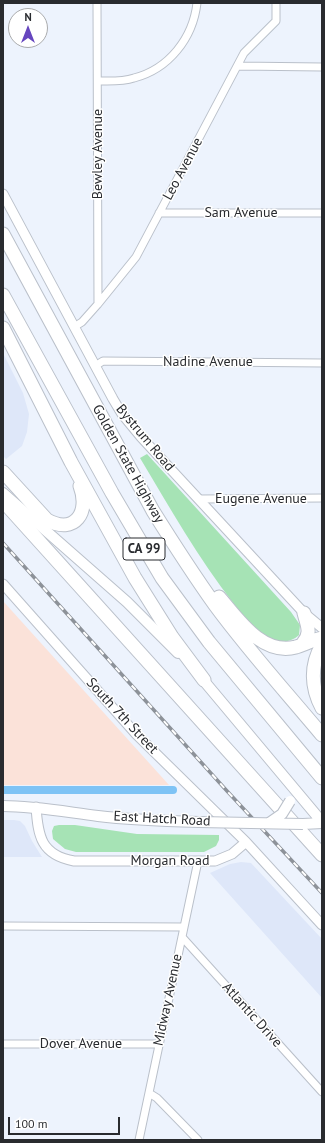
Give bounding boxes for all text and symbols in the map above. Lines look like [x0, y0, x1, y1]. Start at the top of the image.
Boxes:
north arrow [8, 8, 48, 48]
text: N [24, 10, 32, 24]
street label: Bewley Avenue [90, 109, 106, 199]
street label: Leo Avenue [160, 135, 206, 203]
street label: Sam Avenue [204, 205, 278, 221]
street label: Nadine Avenue [163, 354, 253, 370]
street label: Bystrum Road [112, 401, 178, 475]
street label: Golden State Highway [88, 402, 168, 526]
street label: Eugene Avenue [215, 491, 307, 507]
road number: CA 99 [123, 538, 165, 560]
street label: South 7th Street [83, 675, 161, 757]
street label: East Hatch Road [113, 808, 211, 830]
street label: Morgan Road [131, 853, 209, 869]
street label: Midway Avenue [150, 952, 186, 1048]
street label: Atlantic Drive [219, 979, 285, 1051]
street label: Dover Avenue [40, 1036, 122, 1052]
scale bar [10, 1109, 122, 1135]
text: 100 m [15, 1116, 48, 1131]

